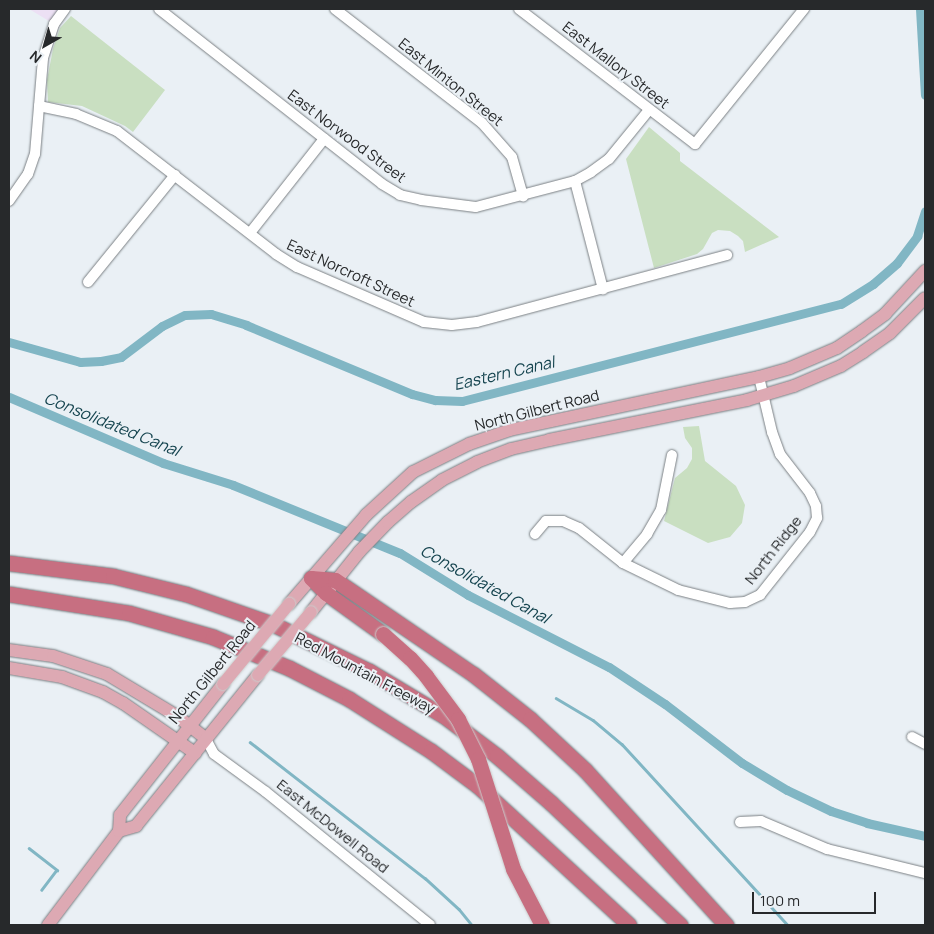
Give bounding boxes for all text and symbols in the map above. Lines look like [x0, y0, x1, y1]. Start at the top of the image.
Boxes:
street label: East Mallory Street [559, 18, 673, 112]
north arrow [20, 20, 70, 70]
street label: East Minton Street [395, 34, 507, 130]
text: N [26, 47, 45, 68]
street label: East Norwood Street [284, 86, 410, 186]
street label: East Norcroft Street [284, 235, 418, 311]
water label: Eastern Canal [452, 352, 556, 394]
street label: North Gilbert Road [473, 386, 601, 434]
water label: Consolidated Canal [41, 388, 183, 460]
street label: North Ridge [741, 512, 805, 588]
water label: Consolidated Canal [417, 541, 553, 627]
street label: North Gilbert Road [165, 617, 259, 727]
street label: Red Mountain Freeway [292, 628, 438, 718]
street label: East McDowell Road [273, 775, 393, 877]
scale bar [754, 882, 878, 914]
text: 100 m [760, 890, 800, 911]

